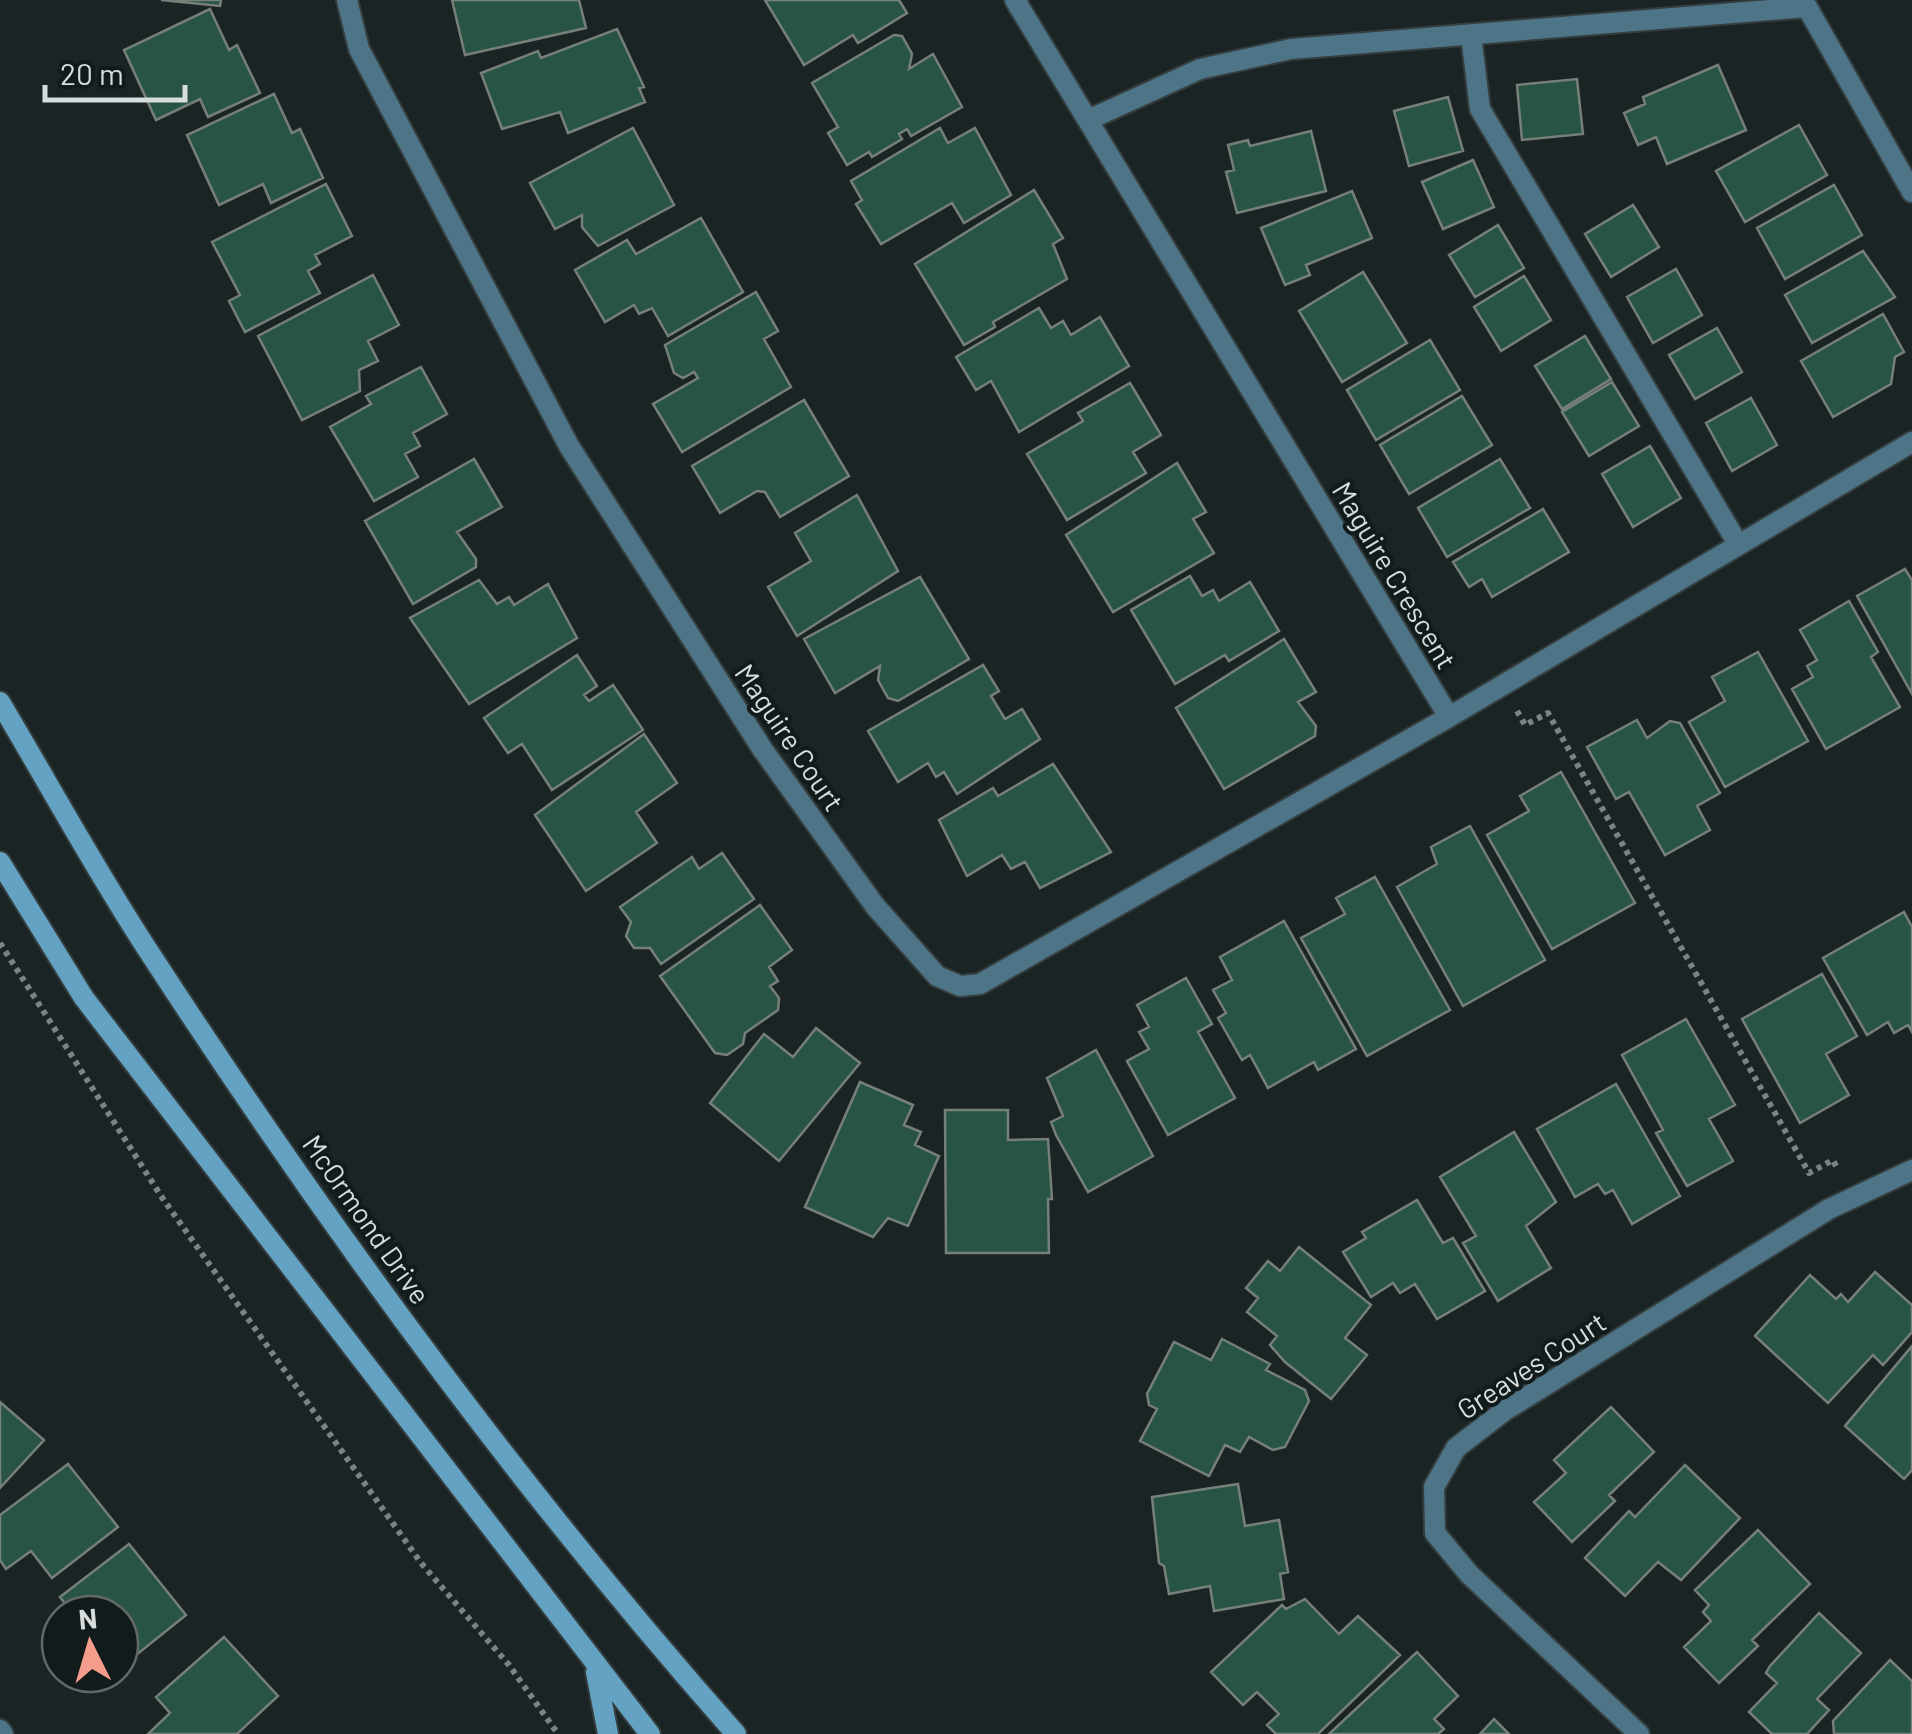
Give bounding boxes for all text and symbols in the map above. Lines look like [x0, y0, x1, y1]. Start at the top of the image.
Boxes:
scale bar [45, 40, 185, 102]
text: 20 m [60, 55, 124, 91]
street label: Maguire Crescent [1326, 475, 1464, 675]
street label: Maguire Court [728, 657, 852, 817]
street label: McOrmond Drive [296, 1128, 438, 1310]
street label: Greaves Court [1450, 1304, 1612, 1426]
north arrow [40, 1594, 140, 1694]
text: N [77, 1600, 98, 1636]

